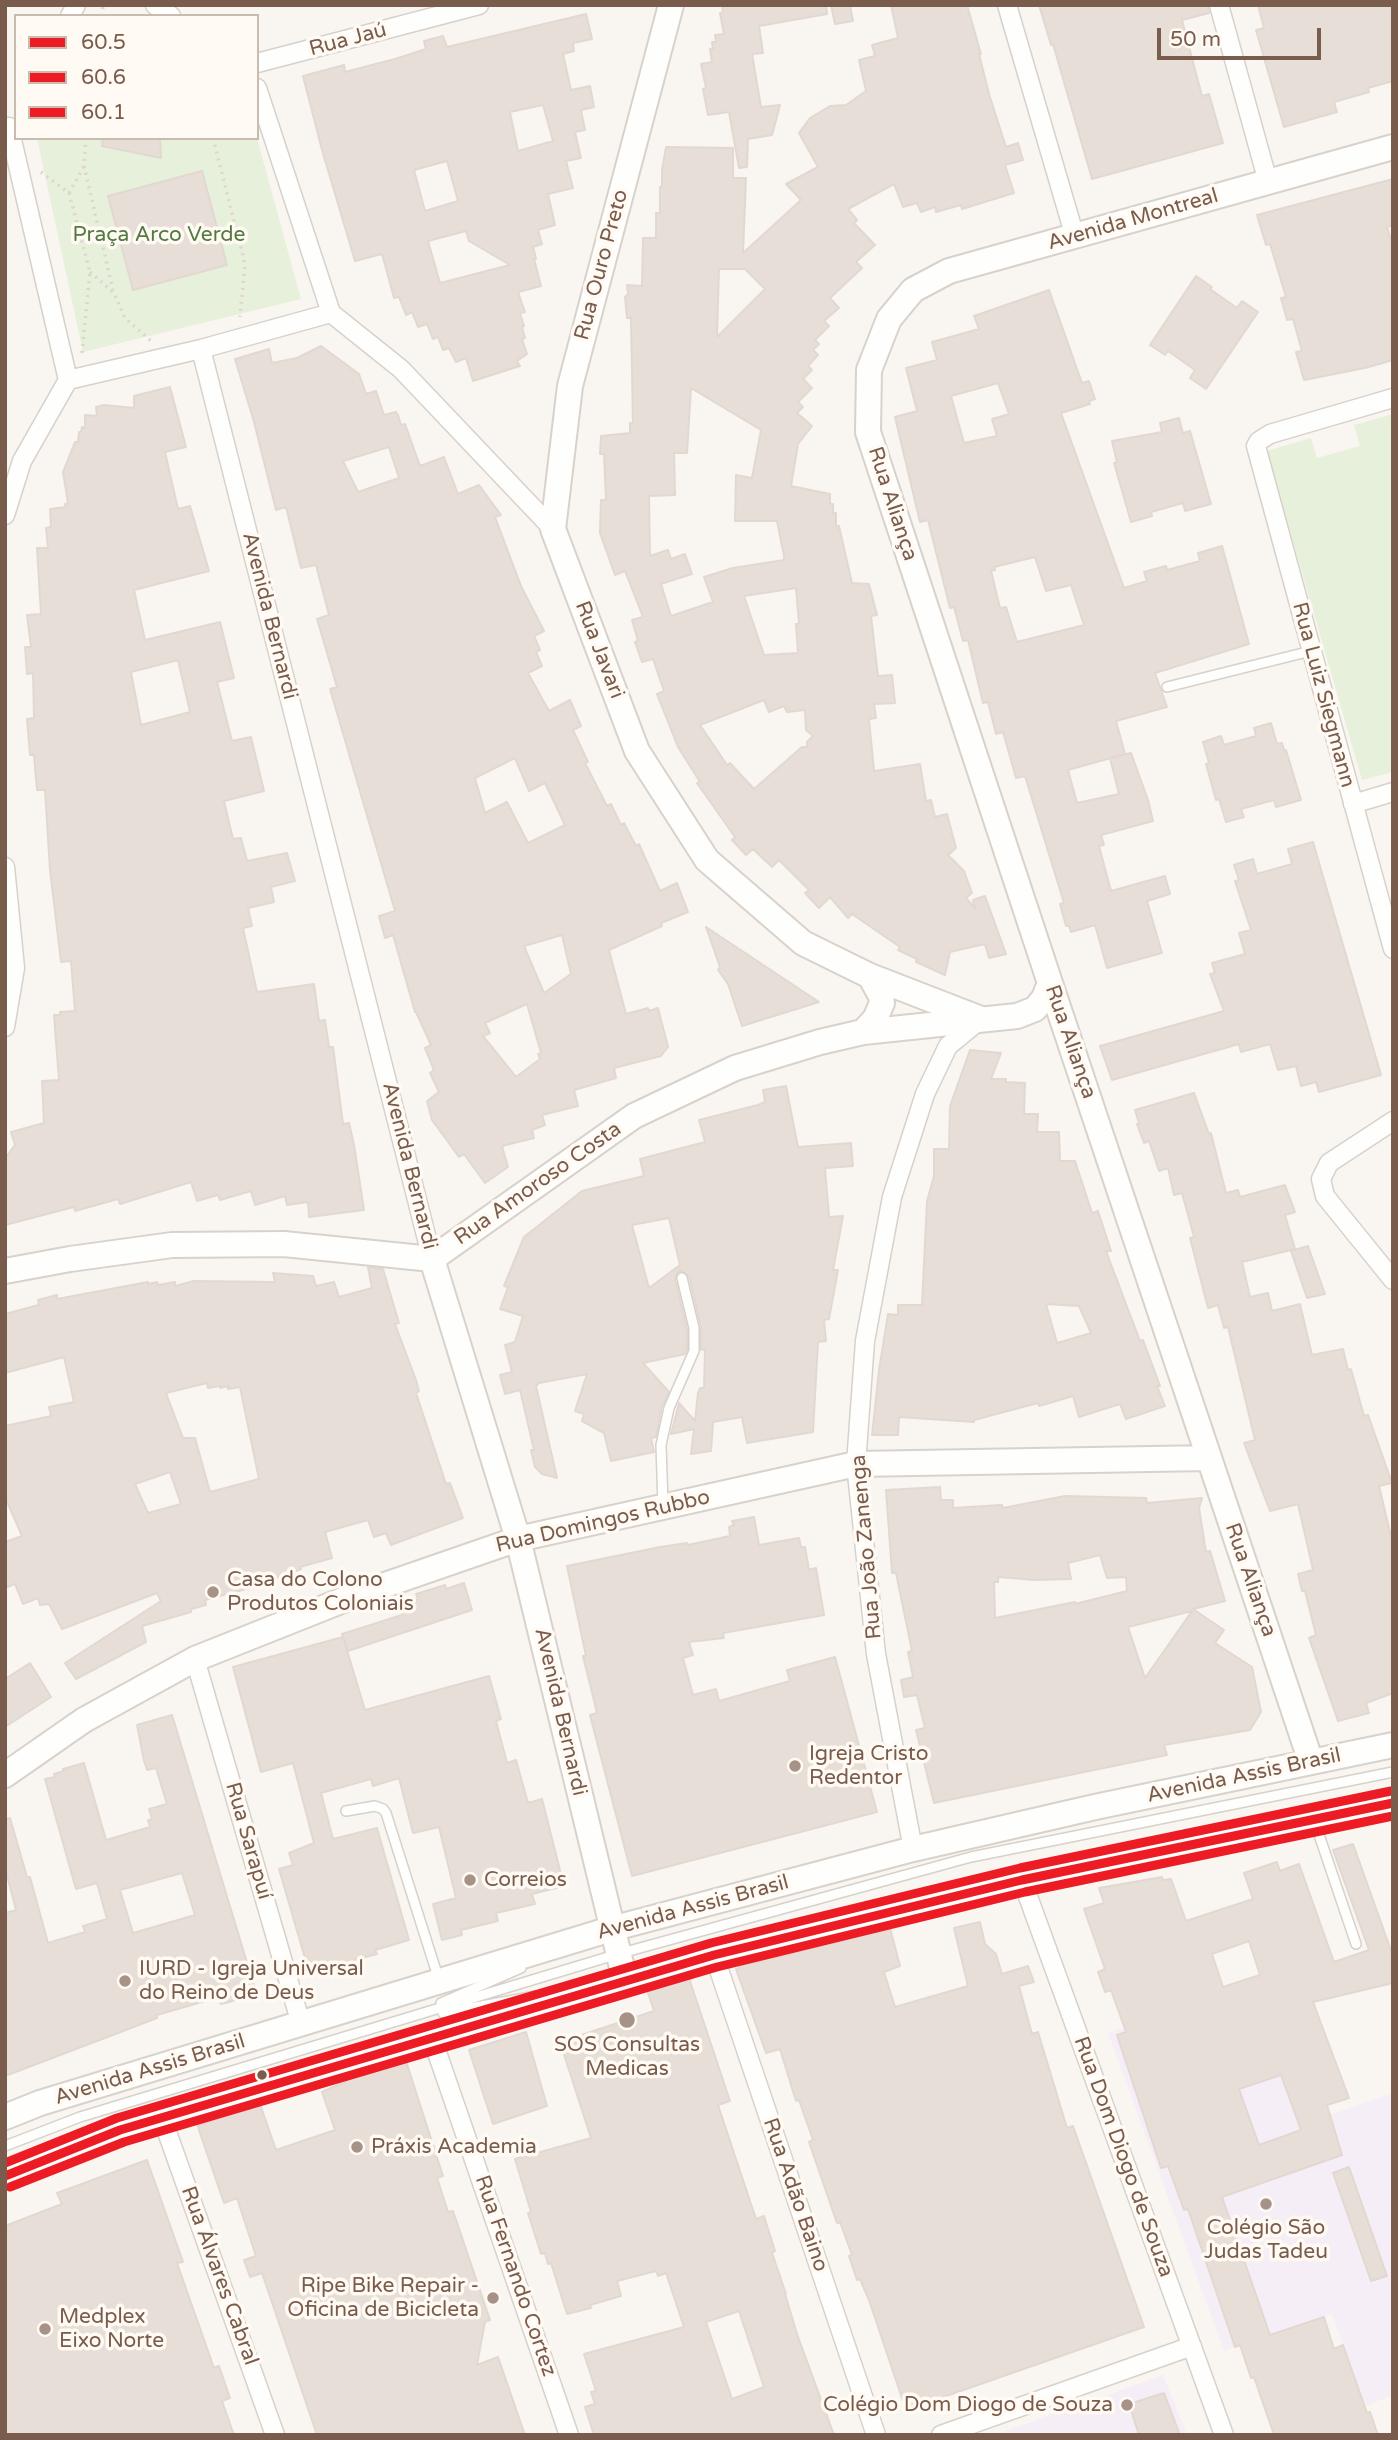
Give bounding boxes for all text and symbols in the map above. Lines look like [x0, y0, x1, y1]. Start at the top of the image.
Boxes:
legend [14, 14, 259, 140]
scale bar [1160, 14, 1324, 58]
street label: Rua Jaú [306, 18, 390, 62]
text: 50 m [1170, 27, 1221, 52]
text: 60.5 [81, 30, 126, 55]
text: 60.6 [81, 65, 126, 90]
text: 60.1 [81, 100, 126, 125]
street label: Avenida Montreal [1045, 184, 1221, 256]
street label: Rua Ouro Preto [570, 187, 634, 343]
park label: Praça Arco Verde [72, 222, 246, 248]
street label: Rua Aliança [862, 444, 922, 564]
street label: Avenida Bernardi [236, 530, 302, 702]
street label: Rua Javari [569, 598, 629, 702]
street label: Rua Luiz Siegmann [1286, 600, 1360, 790]
street label: Rua Aliança [1039, 982, 1101, 1102]
street label: Avenida Bernardi [376, 1080, 442, 1252]
street label: Rua Amoroso Costa [450, 1117, 626, 1251]
street label: Rua João Zanenga [846, 1454, 888, 1640]
street label: Rua Domingos Rubbo [493, 1485, 713, 1559]
street label: Rua Aliança [1219, 1520, 1281, 1640]
place label: Casa do Colono Produtos Coloniais [227, 1567, 414, 1617]
marker: Casa do Colono Produtos Coloniais [205, 1584, 221, 1600]
street label: Avenida Bernardi [528, 1626, 592, 1798]
place label: Igreja Cristo Redentor [809, 1741, 929, 1791]
street label: Avenida Assis Brasil [1145, 1743, 1343, 1809]
marker: Igreja Cristo Redentor [787, 1758, 803, 1774]
street label: Rua Sarapuí [219, 1779, 277, 1903]
place label: Correios [484, 1867, 567, 1893]
street label: Avenida Assis Brasil [594, 1870, 792, 1946]
marker: Correios [462, 1872, 478, 1888]
place label: IURD - Igreja Universal do Reino de Deus [139, 1956, 364, 2006]
marker: IURD - Igreja Universal do Reino de Deus [117, 1973, 133, 1989]
marker: SOS Consultas Medicas [617, 2010, 637, 2030]
street label: Avenida Assis Brasil [52, 2029, 248, 2111]
place label: SOS Consultas Medicas [554, 2032, 700, 2082]
street label: Rua Dom Diogo de Souza [1068, 2033, 1178, 2281]
unlabelled marker [255, 2068, 269, 2082]
street label: Rua Adão Baino [757, 2115, 833, 2275]
place label: Práxis Academia [371, 2134, 537, 2160]
marker: Práxis Academia [349, 2139, 365, 2155]
street label: Rua Fernando Cortez [469, 2172, 561, 2380]
street label: Rua Álvares Cabral [175, 2183, 263, 2369]
marker: Colégio São Judas Tadeu [1258, 2196, 1274, 2212]
place label: Colégio São Judas Tadeu [1204, 2215, 1328, 2265]
place label: Ripe Bike Repair - Oficina de Bicicleta [287, 2273, 479, 2323]
marker: Ripe Bike Repair - Oficina de Bicicleta [485, 2290, 501, 2306]
place label: Medplex Eixo Norte [59, 2304, 164, 2354]
marker: Medplex Eixo Norte [37, 2321, 53, 2337]
place label: Colégio Dom Diogo de Souza [823, 2392, 1113, 2418]
marker: Colégio Dom Diogo de Souza [1119, 2397, 1135, 2413]

